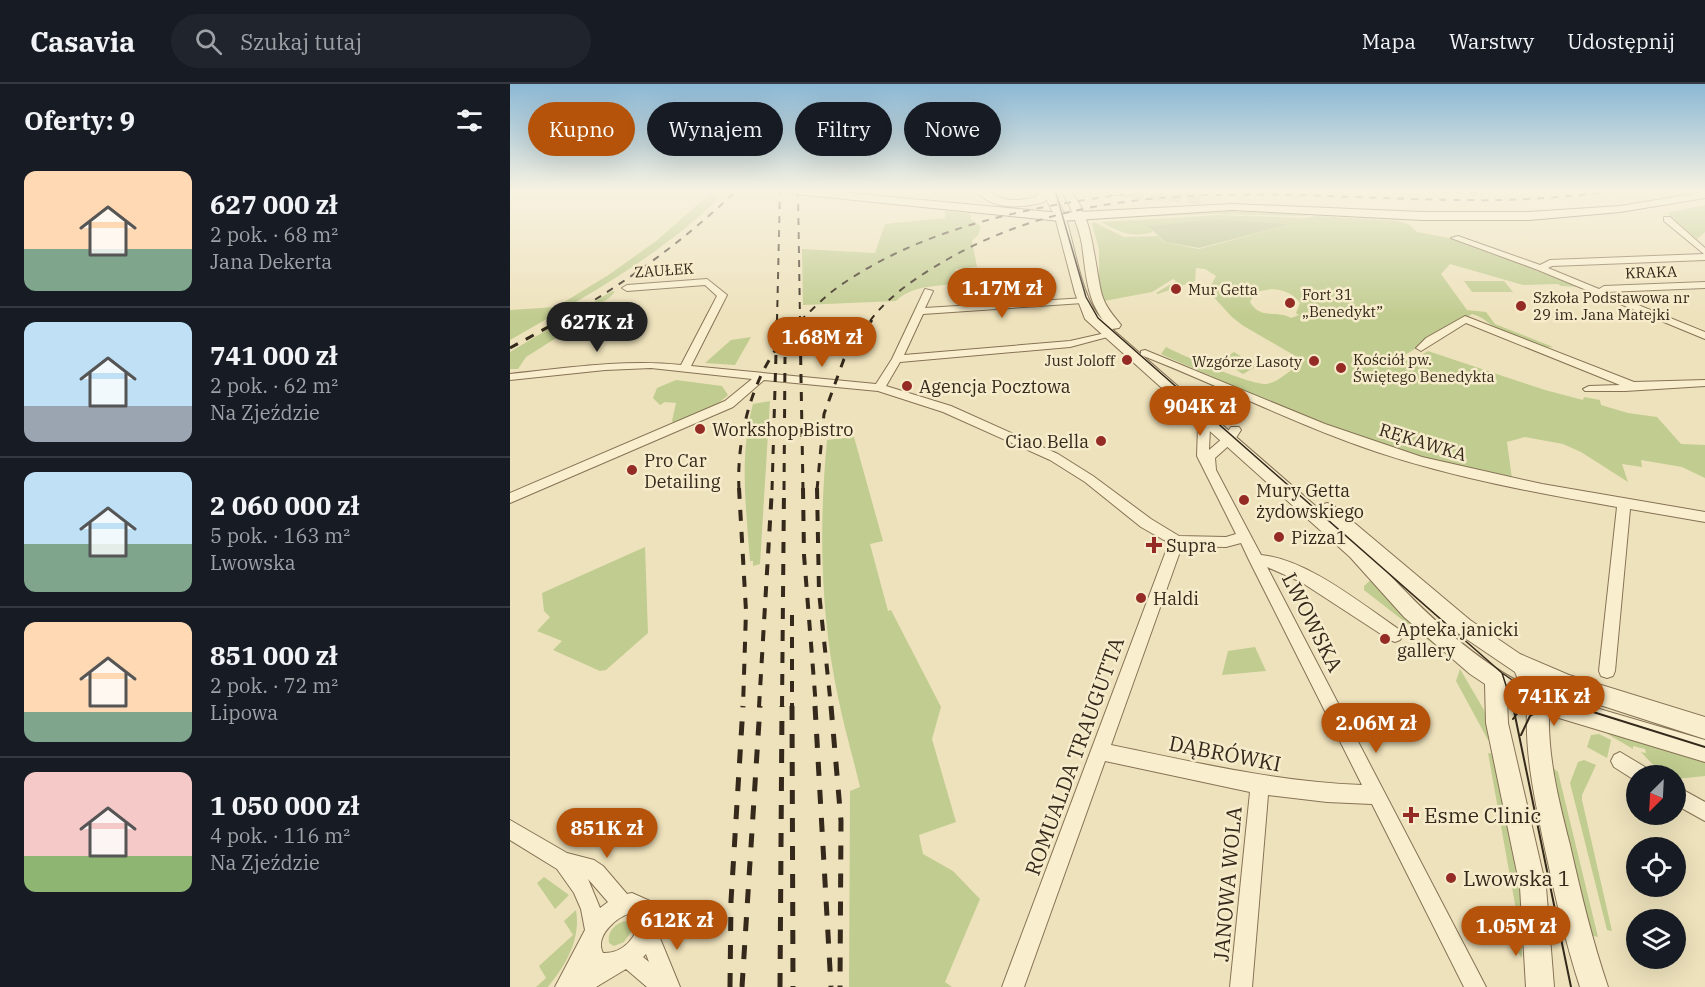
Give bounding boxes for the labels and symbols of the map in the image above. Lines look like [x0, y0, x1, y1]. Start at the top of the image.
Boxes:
street label: ZAUŁEK [634, 258, 695, 282]
street label: KRAKA [1625, 262, 1678, 282]
pin: 1.17M zł [940, 268, 1064, 319]
place label: Mur Getta [1188, 280, 1258, 299]
marker: Mur Getta [1169, 282, 1183, 296]
place label: Fort 31 „Benedykt” [1302, 285, 1383, 321]
place label: Szkoła Podstawowa nr 29 im. Jana Matejki [1533, 288, 1690, 324]
marker: Fort 31 „Benedykt” [1283, 296, 1297, 310]
marker: Szkoła Podstawowa nr 29 im. Jana Matejki [1514, 299, 1528, 313]
pin: 627K zł [542, 302, 652, 353]
pin: 1.68M zł [760, 317, 884, 368]
place label: Kościół pw. Świętego Benedykta [1353, 350, 1495, 386]
place label: Just Joloff [1045, 351, 1116, 370]
place label: Wzgórze Lasoty [1192, 352, 1302, 371]
marker: Just Joloff [1120, 353, 1134, 367]
marker: Wzgórze Lasoty [1307, 354, 1321, 368]
marker: Kościół pw. Świętego Benedykta [1334, 361, 1348, 375]
place label: Agencja Pocztowa [919, 375, 1071, 398]
marker: Agencja Pocztowa [900, 379, 914, 393]
pin: 904K zł [1145, 386, 1255, 437]
place label: Workshop Bistro [712, 418, 854, 441]
street label: RĘKAWKA [1376, 418, 1470, 466]
marker: Workshop Bistro [693, 422, 707, 436]
place label: Ciao Bella [1005, 430, 1089, 453]
marker: Ciao Bella [1094, 434, 1108, 448]
place label: Pro Car Detailing [644, 449, 721, 493]
marker: Pro Car Detailing [625, 463, 639, 477]
place label: Mury Getta żydowskiego [1256, 479, 1364, 523]
marker: Mury Getta żydowskiego [1237, 493, 1251, 507]
place label: Pizza1 [1291, 526, 1347, 549]
marker: Pizza1 [1272, 530, 1286, 544]
place label: Supra [1166, 534, 1217, 557]
marker: Supra [1147, 538, 1161, 552]
street label: LWOWSKA [1276, 568, 1350, 677]
place label: Haldi [1153, 587, 1199, 610]
marker: Haldi [1134, 591, 1148, 605]
place label: Apteka janicki gallery [1397, 618, 1519, 662]
street label: ROMUALDA TRAUGUTTA [1018, 632, 1130, 879]
marker: Apteka janicki gallery [1378, 632, 1392, 646]
pin: 741K zł [1499, 676, 1609, 727]
pin: 2.06M zł [1314, 703, 1438, 754]
street label: DĄBRÓWKI [1166, 728, 1284, 778]
north arrow [1626, 765, 1686, 825]
place label: Esme Clinic [1424, 801, 1541, 829]
street label: JANOWA WOLA [1206, 805, 1248, 963]
marker: Esme Clinic [1402, 806, 1420, 824]
pin: 851K zł [552, 808, 662, 859]
place label: Lwowska 1 [1463, 864, 1570, 892]
marker: Lwowska 1 [1444, 871, 1458, 885]
pin: 612K zł [622, 900, 732, 951]
pin: 1.05M zł [1454, 906, 1578, 957]

